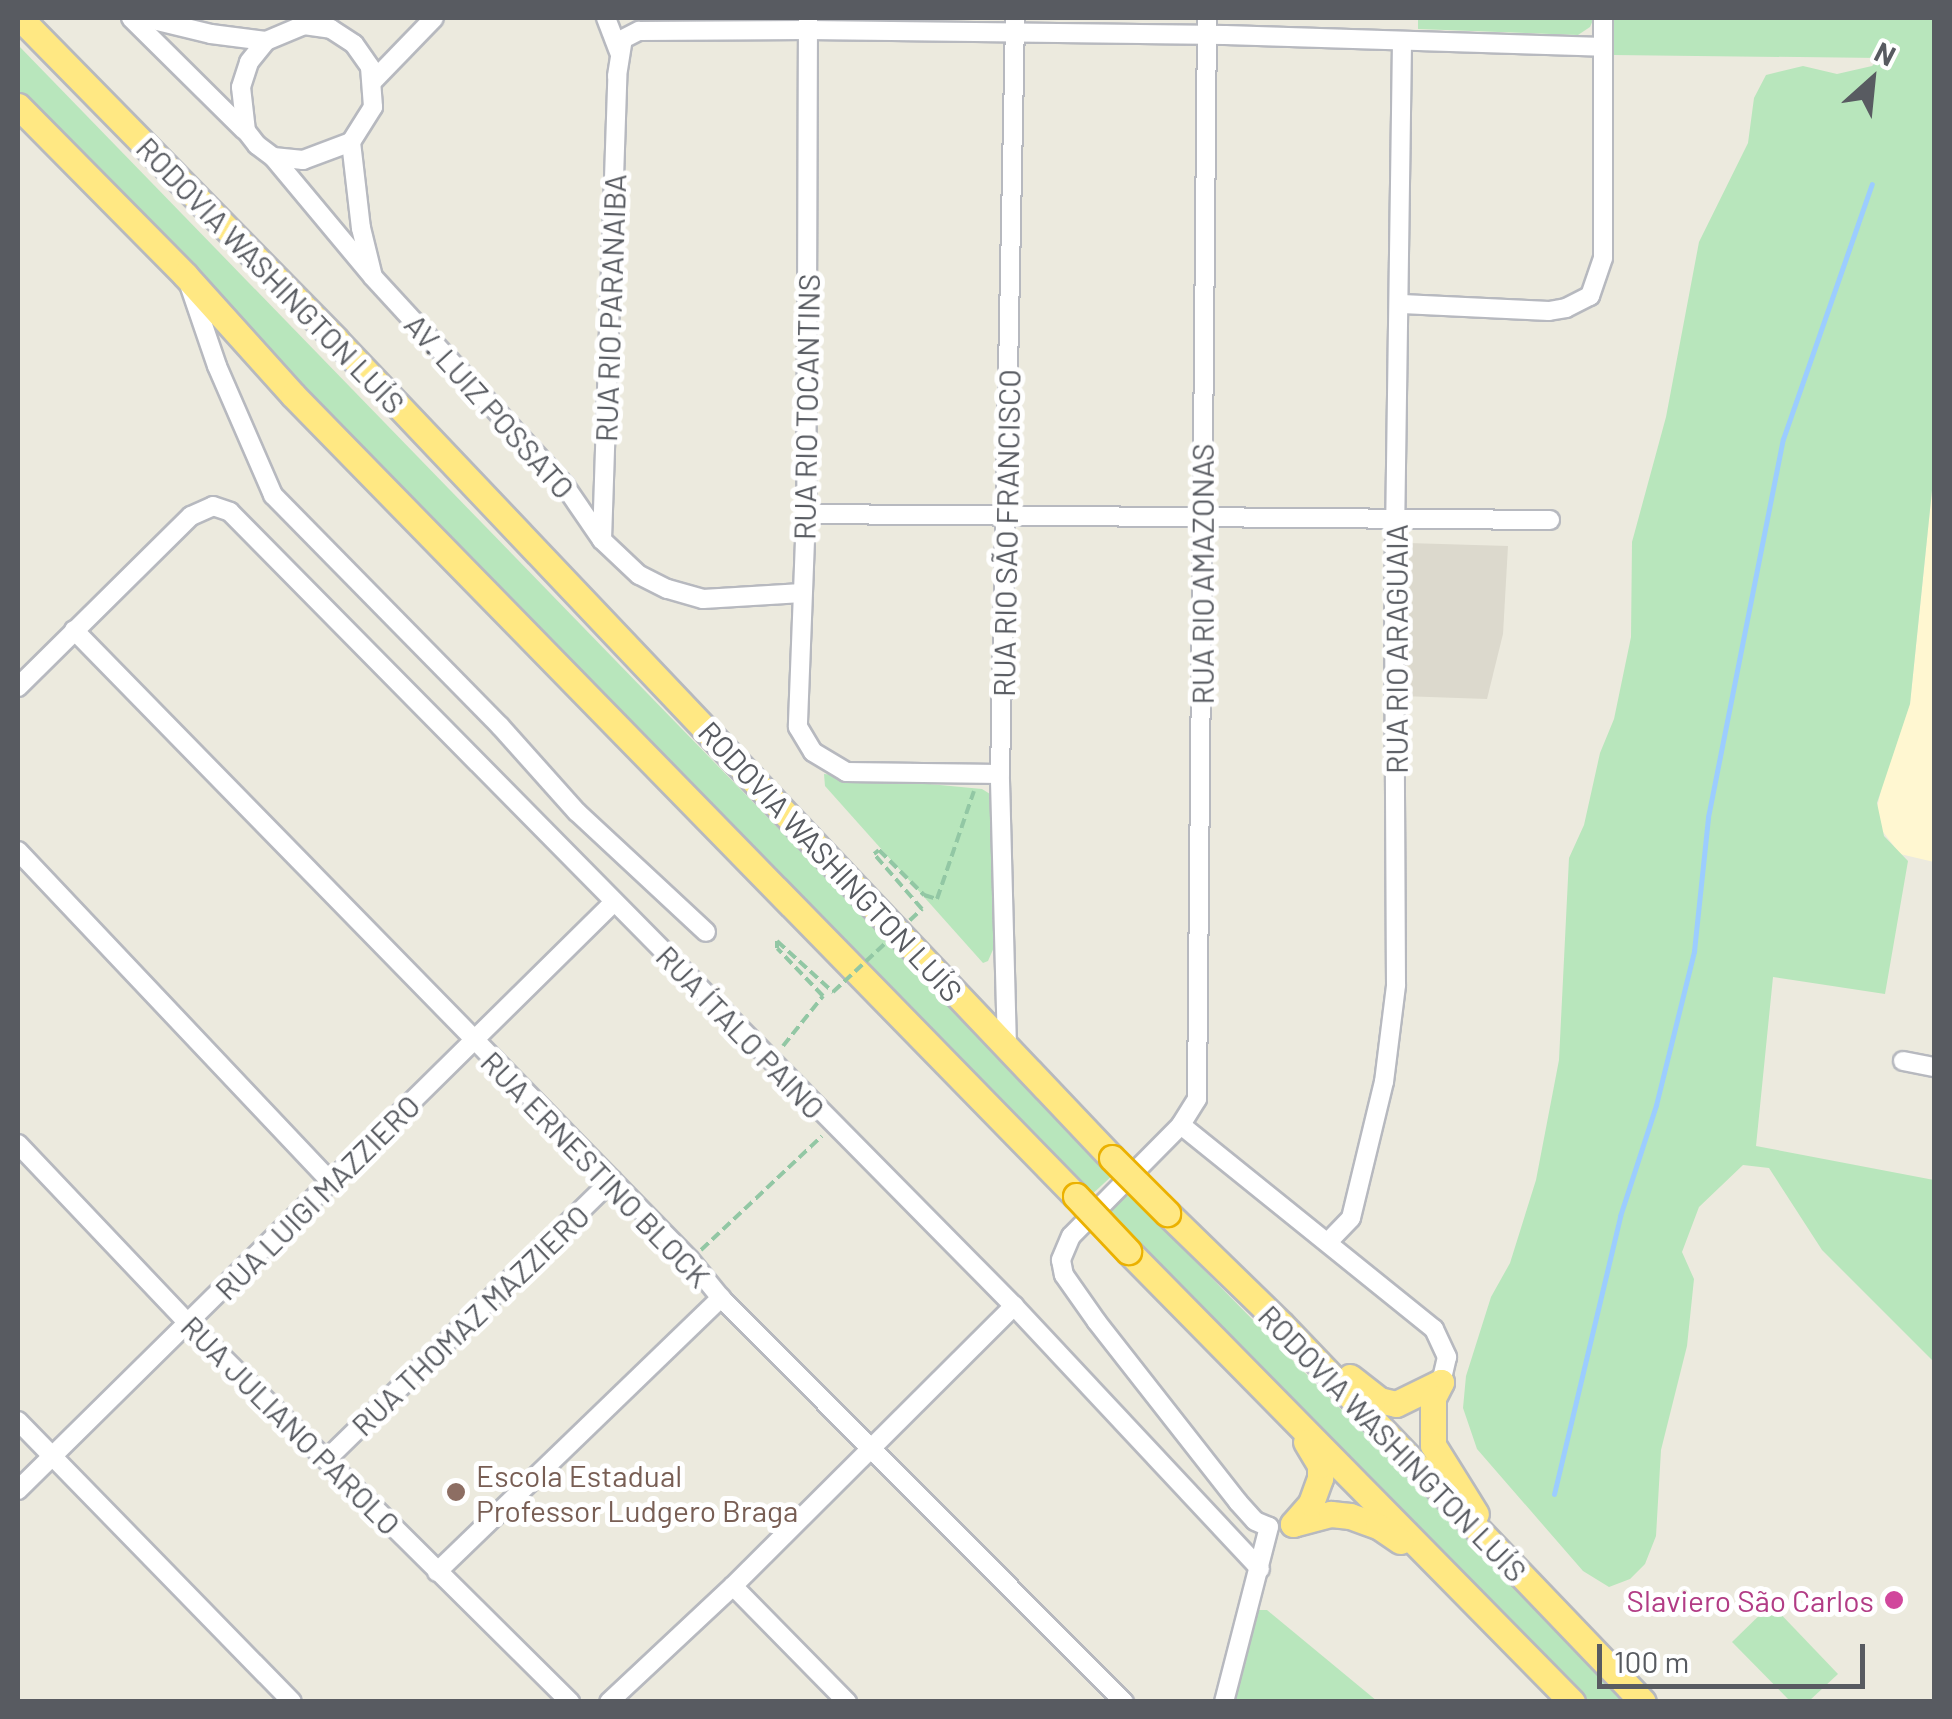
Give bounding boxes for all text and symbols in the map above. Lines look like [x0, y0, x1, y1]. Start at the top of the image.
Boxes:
north arrow [1822, 30, 1922, 130]
text: N [1870, 34, 1902, 73]
street label: RODOVIA WASHINGTON LUÍS [130, 129, 412, 421]
street label: RUA RIO PARANAIBA [587, 173, 633, 443]
street label: RUA RIO TOCANTINS [786, 274, 826, 540]
street label: AV. LUIZ POSSATO [398, 306, 582, 506]
street label: RUA RIO SÃO FRANCISCO [985, 369, 1027, 697]
street label: RUA RIO AMAZONAS [1184, 443, 1220, 705]
street label: RUA RIO ARAGUAIA [1378, 524, 1414, 774]
street label: RODOVIA WASHINGTON LUÍS [692, 713, 970, 1009]
street label: RUA ÍTALO PAINO [649, 938, 833, 1126]
street label: RUA ERNESTINO BLOCK [474, 1044, 718, 1294]
street label: RUA LUIGI MAZZIERO [207, 1087, 427, 1307]
street label: RUA THOMAZ MAZZIERO [344, 1197, 596, 1443]
street label: RODOVIA WASHINGTON LUÍS [1252, 1297, 1534, 1589]
street label: RUA JULIANO PAROLO [174, 1308, 408, 1542]
place label: Escola Estadual Professor Ludgero Braga [476, 1457, 798, 1528]
marker: Escola Estadual Professor Ludgero Braga [445, 1481, 467, 1503]
place label: Slaviero São Carlos [1627, 1582, 1874, 1618]
marker: Slaviero São Carlos [1883, 1589, 1905, 1611]
scale bar [1602, 1624, 1870, 1686]
text: 100 m [1614, 1643, 1689, 1679]

